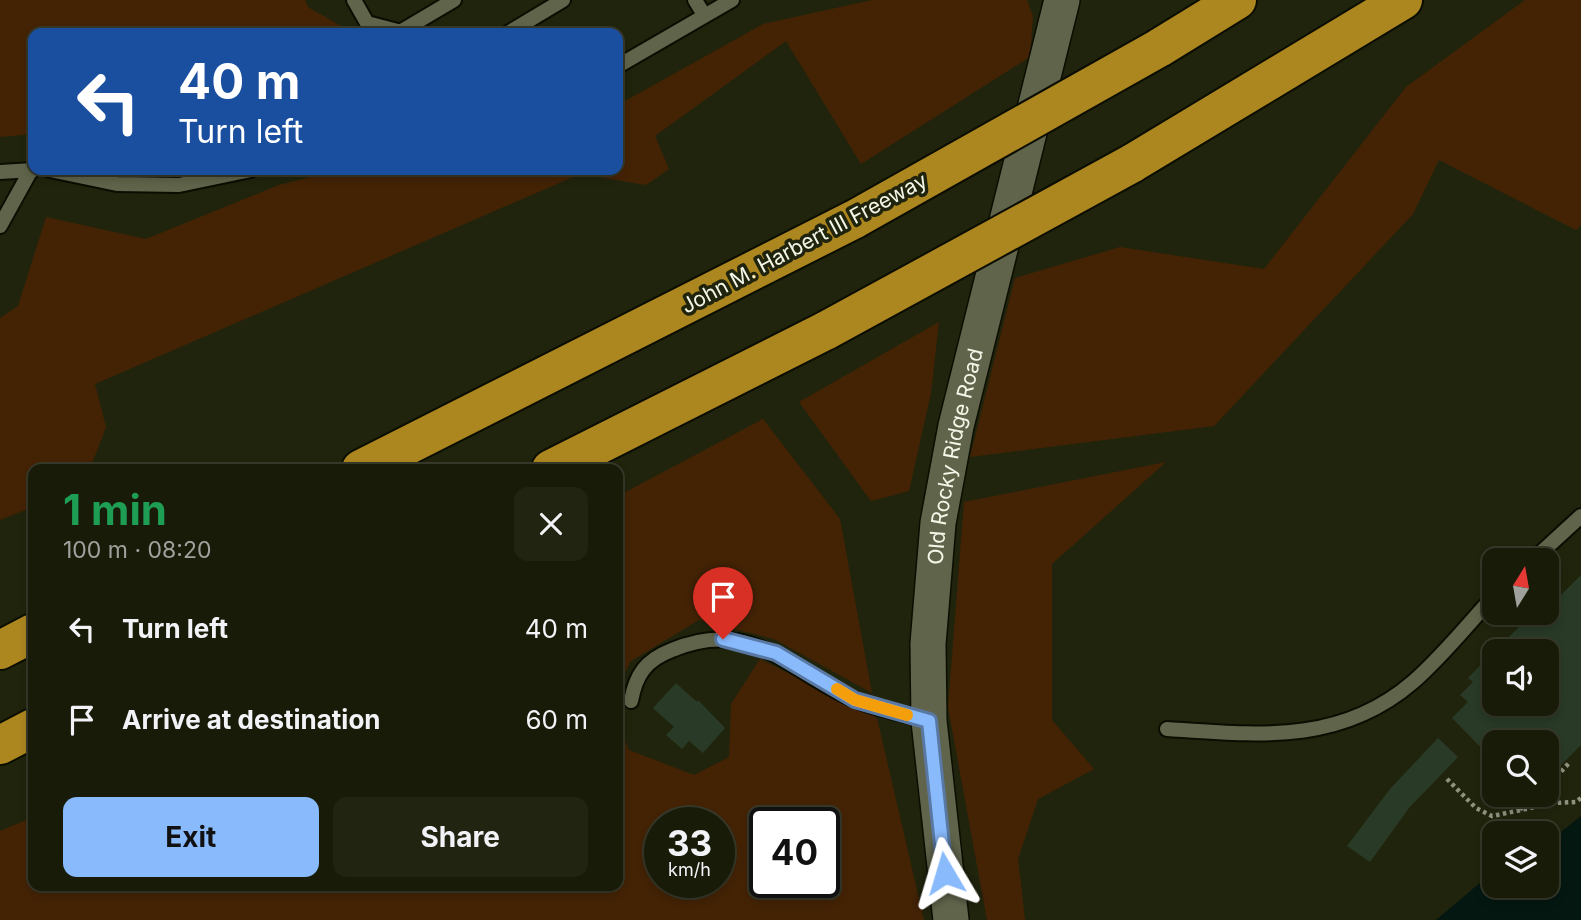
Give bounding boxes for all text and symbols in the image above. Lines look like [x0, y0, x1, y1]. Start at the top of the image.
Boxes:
text: 40 m [178, 52, 301, 111]
icon: left [63, 56, 154, 147]
text: Turn left [178, 112, 303, 151]
street label: John M. Harbert III Freeway [677, 167, 931, 319]
street label: Old Rocky Ridge Road [922, 346, 987, 566]
text: 1 min [63, 484, 167, 535]
button: close [514, 487, 588, 561]
text: 100 m · 08:20 [63, 536, 211, 564]
north arrow [1482, 548, 1559, 625]
map controls [1482, 548, 1559, 898]
pin [693, 567, 753, 639]
icon: arrive [704, 578, 742, 616]
icon: left [63, 610, 101, 648]
text: Turn left [122, 613, 228, 644]
text: 40 m [525, 613, 588, 644]
button: sound [1482, 639, 1559, 716]
icon: arrive [63, 701, 101, 739]
text: Arrive at destination [122, 704, 381, 735]
text: 60 m [525, 704, 588, 735]
button: search [1482, 730, 1559, 807]
button: Exit [63, 797, 319, 877]
button: Share [333, 797, 588, 877]
speed limit sign: 40 [749, 807, 840, 898]
button: layers [1482, 821, 1559, 898]
text: 33 [667, 822, 712, 864]
position arrow [908, 836, 982, 910]
text: km/h [668, 859, 711, 880]

